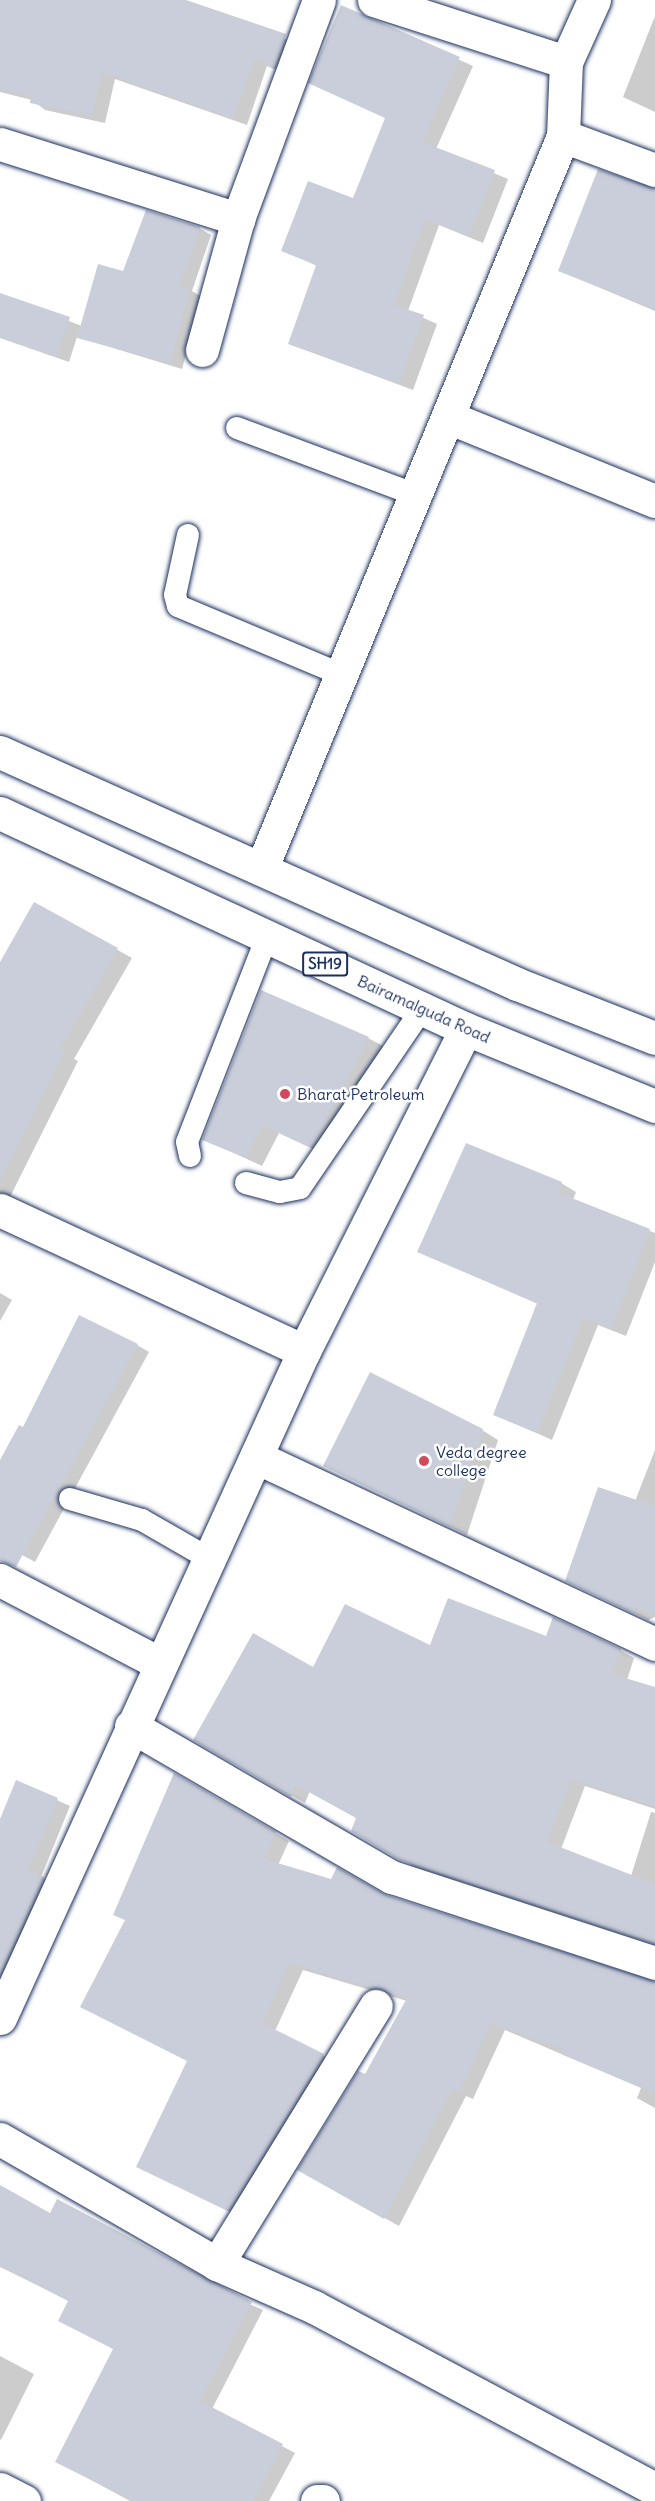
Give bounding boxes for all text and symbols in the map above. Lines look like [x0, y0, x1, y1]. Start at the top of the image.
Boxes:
road number: SH19 [301, 952, 349, 976]
street label: Bairamalguda Road [355, 971, 493, 1047]
place label: Bharat Petroleum [297, 1084, 425, 1104]
marker: Bharat Petroleum [278, 1087, 292, 1101]
place label: Veda degree college [436, 1442, 527, 1480]
marker: Veda degree college [417, 1454, 431, 1468]

